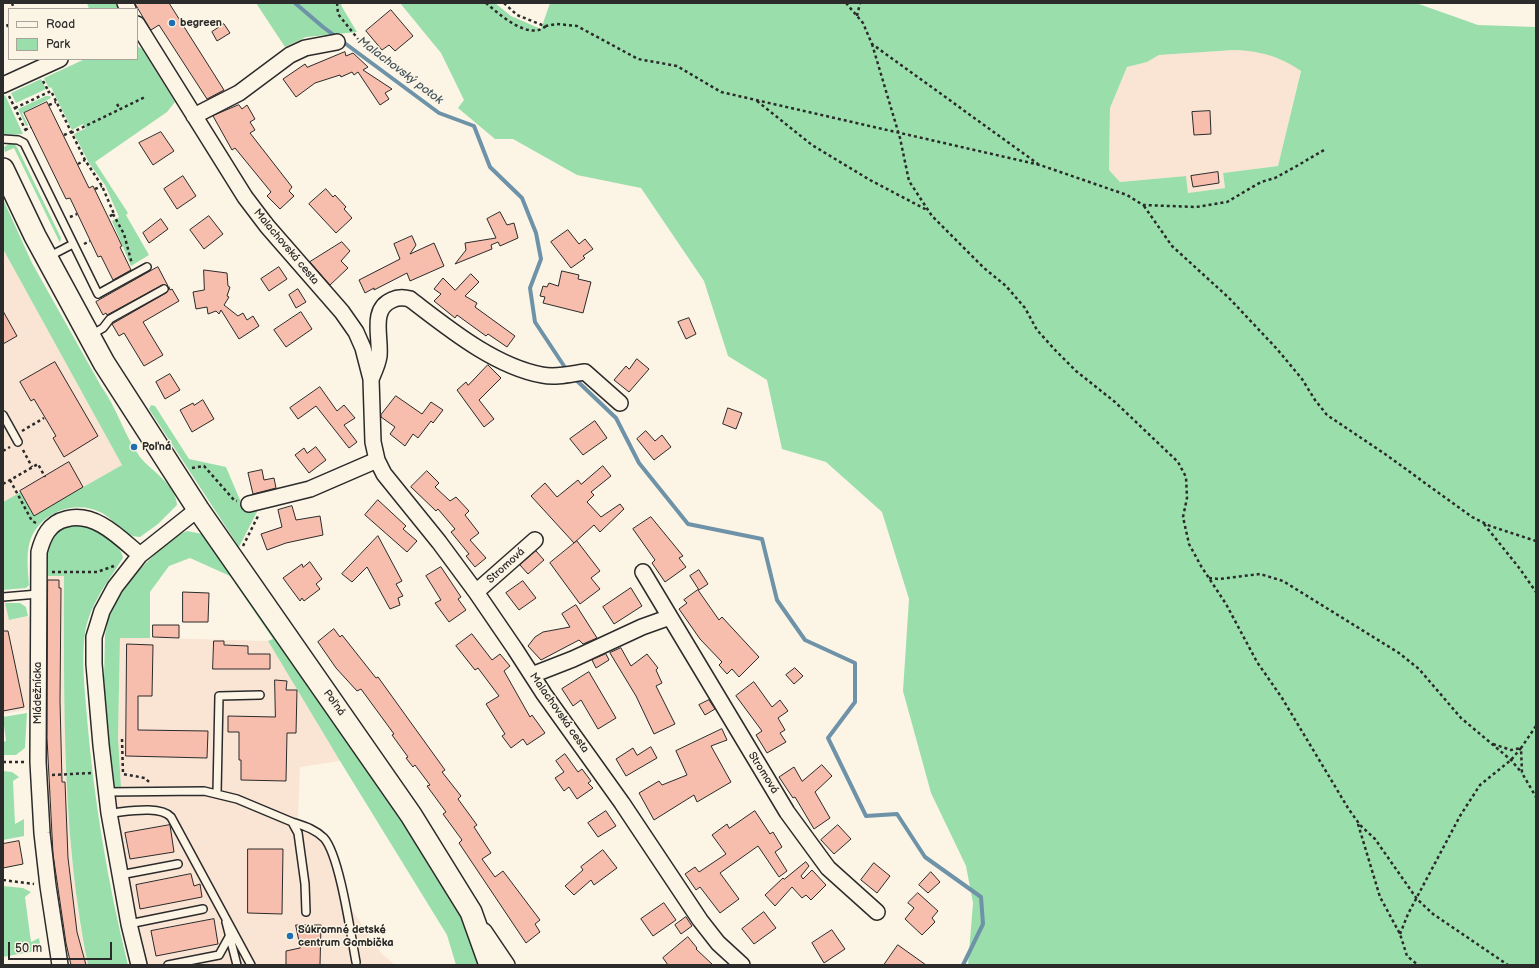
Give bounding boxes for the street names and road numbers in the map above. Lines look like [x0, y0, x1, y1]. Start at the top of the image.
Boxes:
street label: Malachovská cesta [251, 207, 321, 287]
street label: Stromová [484, 545, 528, 587]
street label: Mládežnícka [31, 662, 45, 724]
street label: Malachovská cesta [526, 670, 592, 756]
street label: Poľná [320, 688, 348, 718]
street label: Stromová [745, 750, 781, 796]

